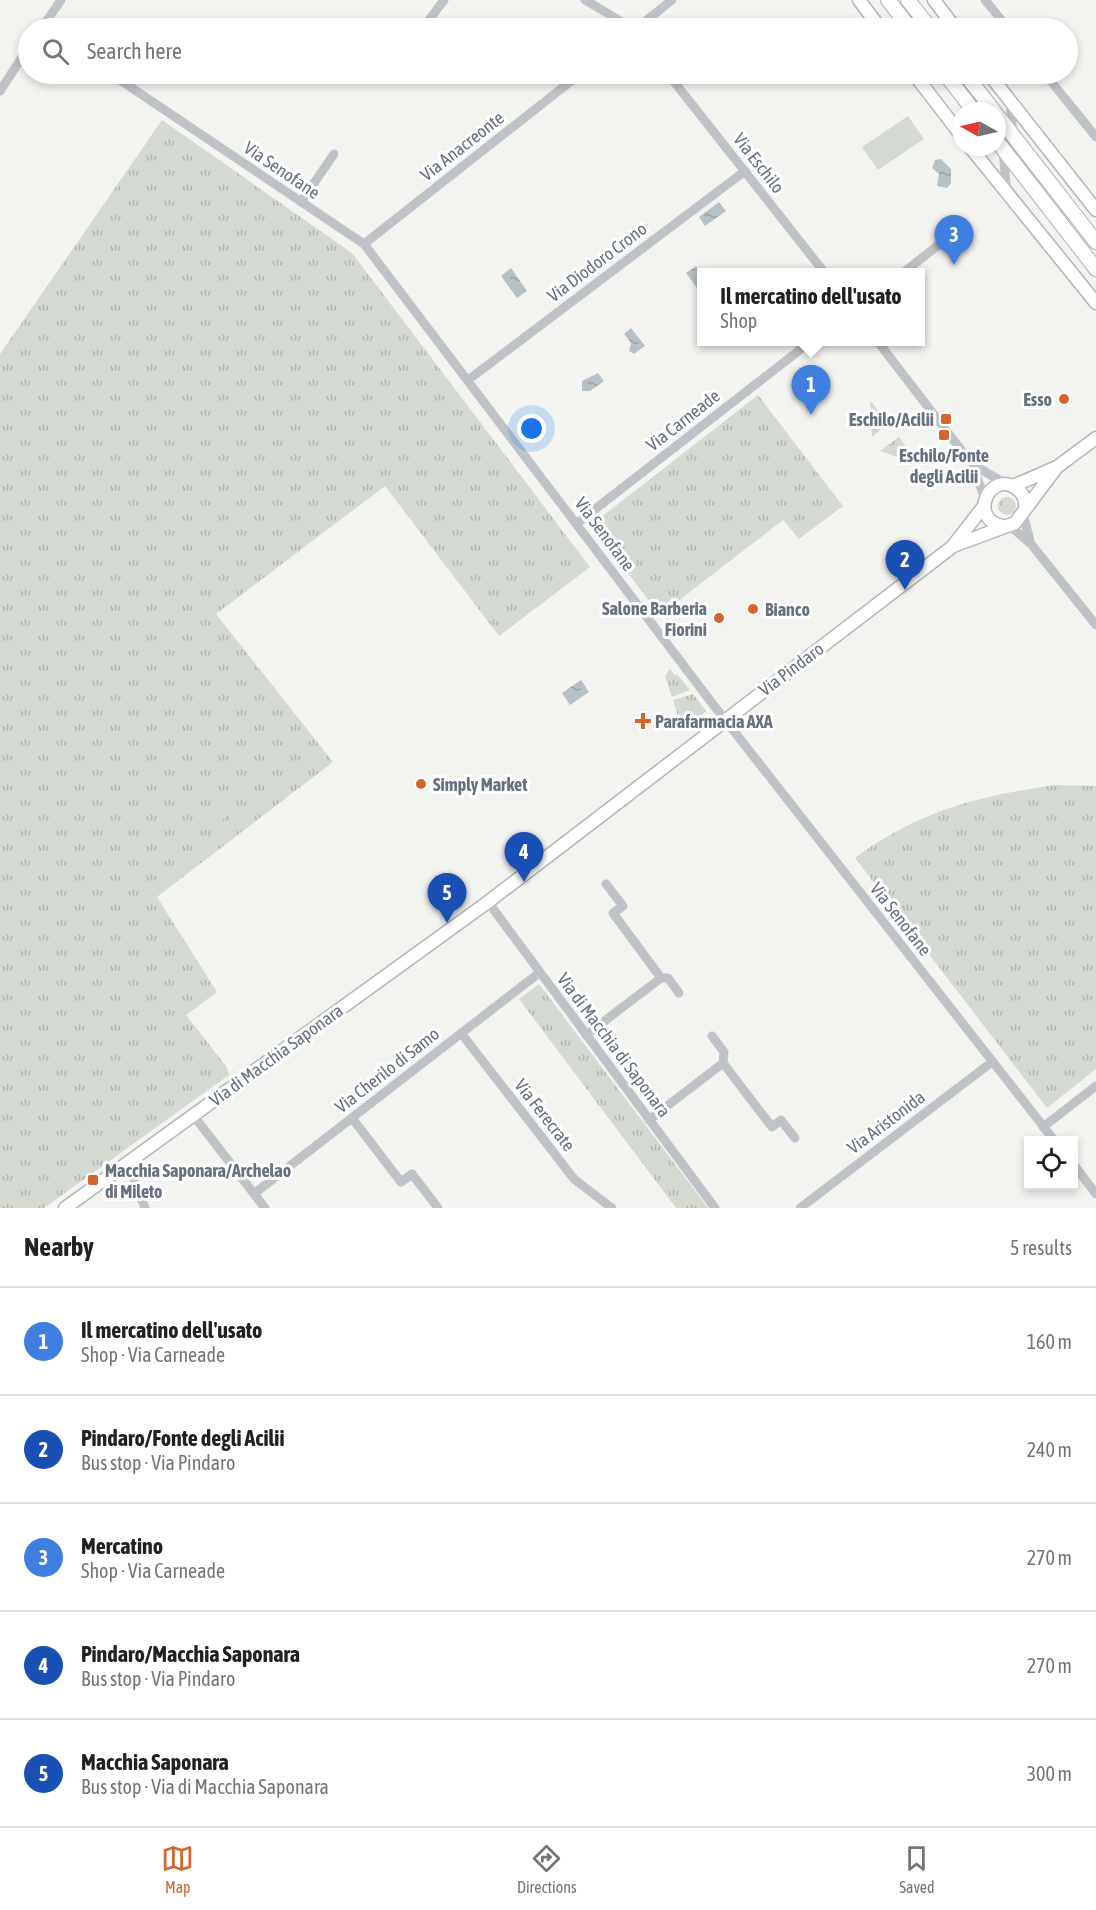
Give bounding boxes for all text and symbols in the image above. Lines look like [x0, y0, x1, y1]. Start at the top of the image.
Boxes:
search box [18, 18, 1078, 84]
icon: search [39, 35, 72, 68]
text: Search here [87, 38, 182, 64]
north arrow [952, 102, 1006, 156]
street label: Via Anacreonte [416, 107, 508, 185]
street label: Via Eschilo [729, 129, 789, 197]
street label: Via Senofane [240, 137, 324, 203]
pin: 3 [934, 216, 974, 265]
street label: Via Diodoro Crono [543, 218, 651, 306]
popup [697, 268, 925, 346]
text: Il mercatino dell'usato [720, 283, 902, 309]
text: Shop [720, 309, 757, 332]
pin: 1 [792, 366, 830, 415]
street label: Via Carneade [642, 385, 724, 455]
place label: Esso [1023, 389, 1052, 410]
marker: Esso [1057, 392, 1071, 406]
place label: Eschilo/Acilii [849, 409, 934, 430]
marker: Eschilo/Acilii [939, 412, 953, 426]
your location [517, 414, 546, 443]
marker: Eschilo/Fonte degli Acilii [937, 428, 951, 442]
place label: Eschilo/Fonte degli Acilii [899, 445, 989, 487]
street label: Via Senofane [570, 493, 640, 575]
pin: 2 [886, 540, 924, 590]
place label: Salone Barberia Fiorini [602, 598, 707, 640]
place label: Bianco [765, 599, 810, 620]
marker: Bianco [746, 602, 760, 616]
marker: Salone Barberia Fiorini [712, 611, 726, 625]
street label: Via Pindaro [754, 638, 828, 700]
place label: Parafarmacia AXA [655, 711, 773, 732]
marker: Parafarmacia AXA [636, 714, 650, 728]
place label: Simply Market [433, 774, 528, 795]
marker: Simply Market [414, 777, 428, 791]
pin: 4 [504, 832, 544, 882]
pin: 5 [428, 874, 466, 923]
street label: Via Senofane [866, 878, 936, 960]
street label: Via di Macchia di Saponara [553, 969, 675, 1121]
street label: Via di Macchia Saponara [205, 1000, 347, 1110]
street label: Via Cherilo di Samo [331, 1023, 443, 1117]
street label: Via Ferecrate [510, 1075, 580, 1155]
street label: Via Aristonida [843, 1086, 929, 1158]
map controls [1024, 1136, 1078, 1190]
button: locate [1024, 1136, 1078, 1190]
place label: Macchia Saponara/Archelao di Mileto [105, 1160, 291, 1202]
marker: Macchia Saponara/Archelao di Mileto [86, 1173, 100, 1187]
text: Nearby [24, 1232, 94, 1262]
text: 5 results [1010, 1236, 1072, 1259]
text: Il mercatino dell'usato [81, 1317, 262, 1343]
text: 1 [39, 1330, 48, 1353]
text: 160 m [1027, 1330, 1072, 1353]
text: Shop · Via Carneade [81, 1343, 225, 1366]
text: Pindaro/Fonte degli Acilii [81, 1425, 284, 1451]
text: 2 [39, 1438, 48, 1461]
text: 240 m [1027, 1438, 1072, 1461]
text: Bus stop · Via Pindaro [81, 1451, 235, 1474]
text: Mercatino [81, 1533, 163, 1559]
text: 3 [39, 1546, 48, 1569]
text: 270 m [1027, 1546, 1072, 1569]
text: Shop · Via Carneade [81, 1559, 225, 1582]
text: Pindaro/Macchia Saponara [81, 1641, 300, 1667]
text: 4 [39, 1654, 48, 1677]
text: 270 m [1027, 1654, 1072, 1677]
text: Bus stop · Via Pindaro [81, 1667, 235, 1690]
text: Macchia Saponara [81, 1749, 229, 1775]
text: 5 [39, 1762, 48, 1785]
text: 300 m [1027, 1762, 1072, 1785]
text: Bus stop · Via di Macchia Saponara [81, 1775, 329, 1798]
tab: Map [161, 1842, 194, 1896]
tab: Directions [517, 1842, 577, 1896]
tab: Saved [899, 1842, 935, 1896]

